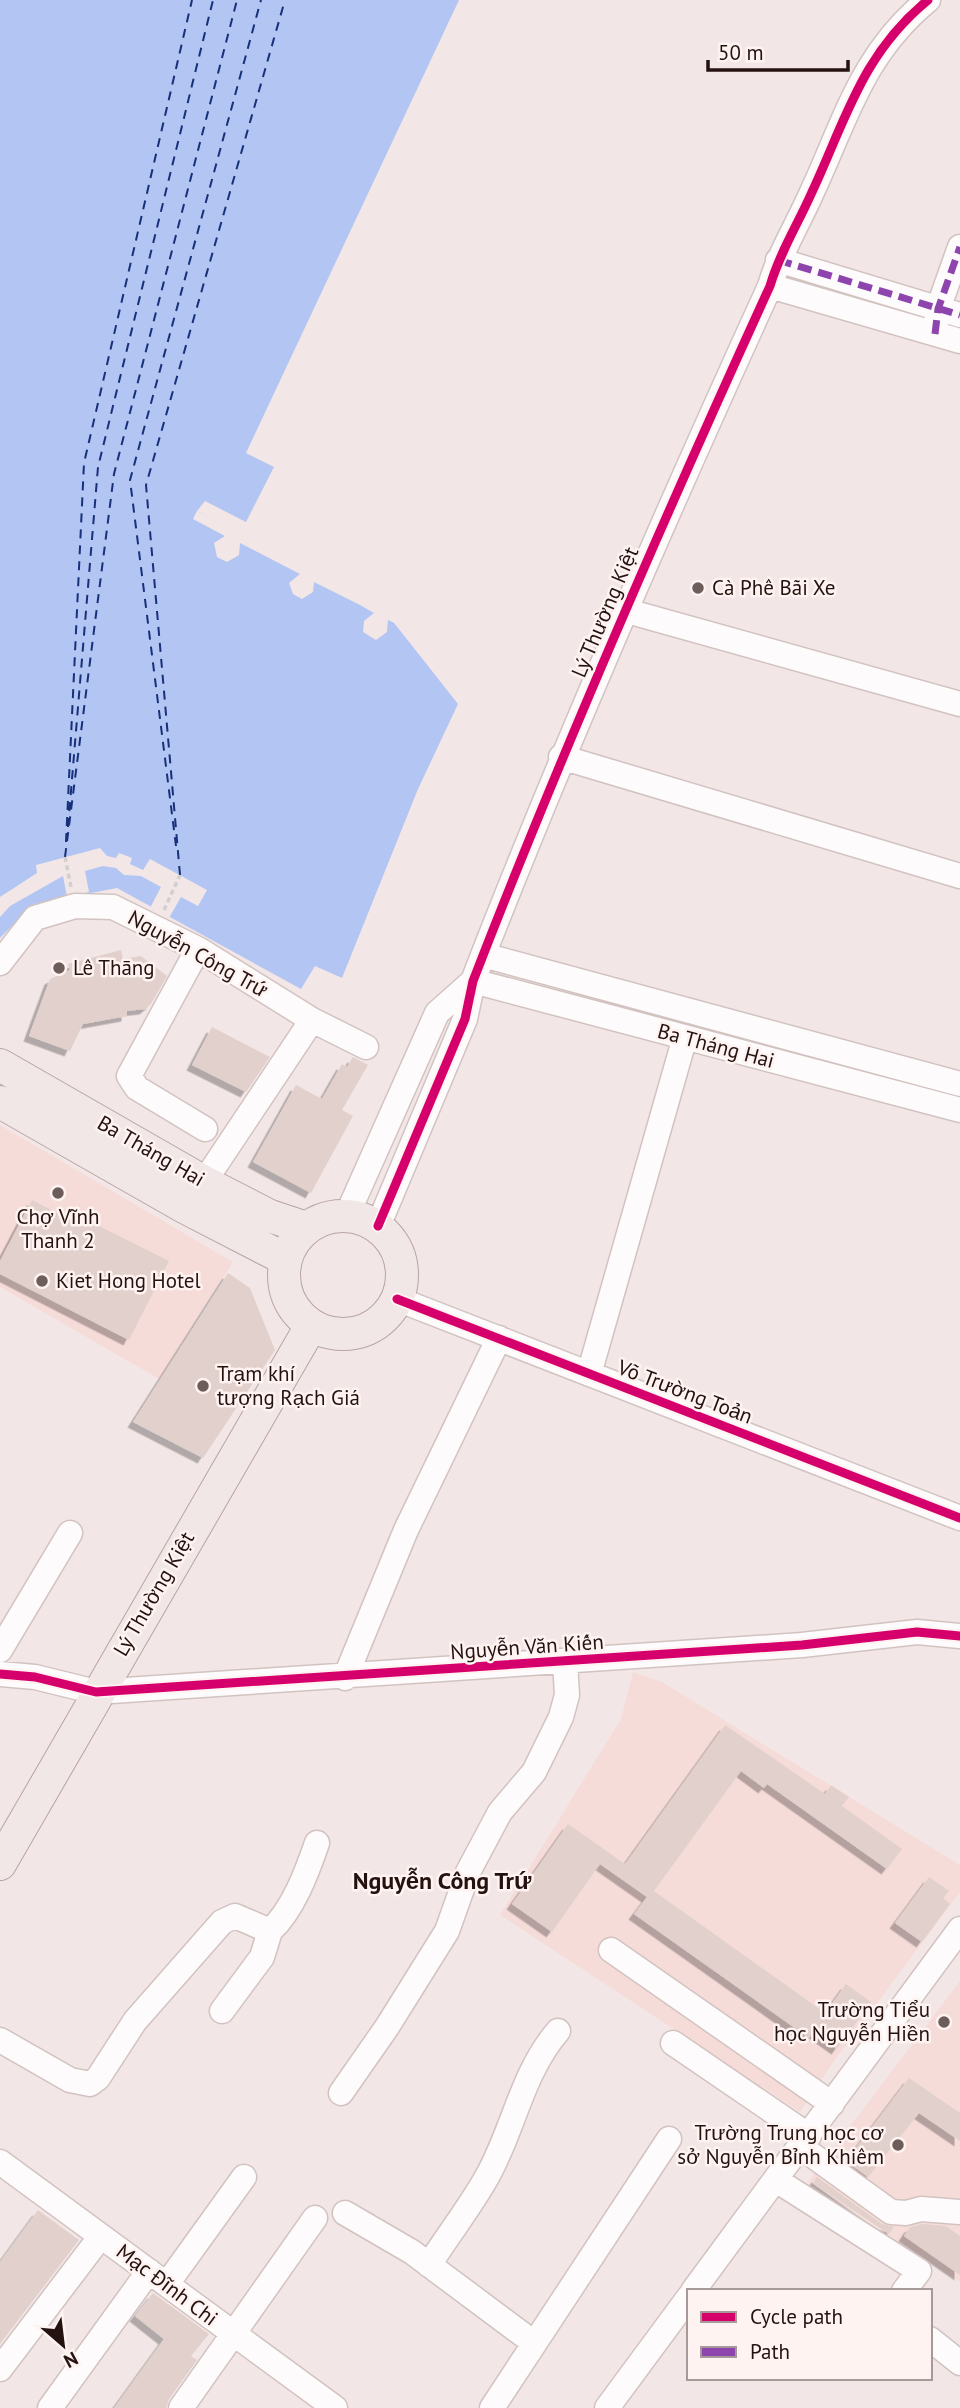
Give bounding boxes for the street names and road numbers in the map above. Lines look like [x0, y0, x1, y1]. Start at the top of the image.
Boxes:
street label: Lý Thường Kiệt [565, 542, 644, 681]
street label: Nguyễn Công Trứ [123, 904, 273, 1003]
street label: Ba Tháng Hai [655, 1017, 777, 1074]
street label: Ba Tháng Hai [93, 1109, 210, 1192]
street label: Võ Trường Toản [613, 1353, 757, 1430]
street label: Lý Thường Kiệt [107, 1527, 200, 1661]
street label: Nguyễn Văn Kiến [449, 1628, 605, 1665]
street label: Mạc Đĩnh Chi [111, 2238, 223, 2332]

